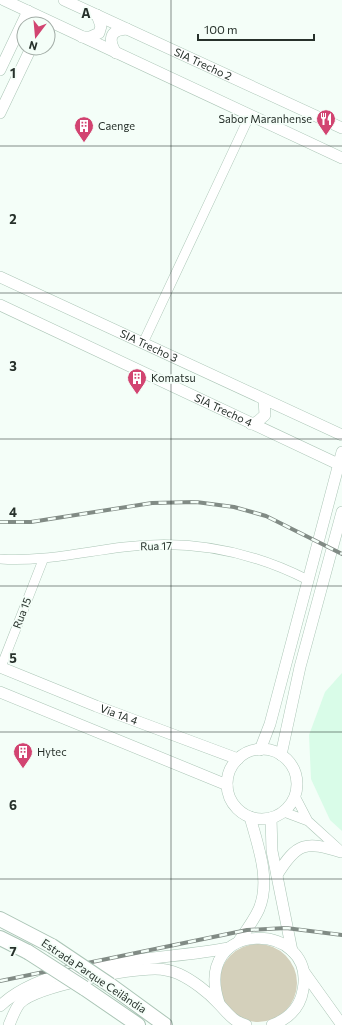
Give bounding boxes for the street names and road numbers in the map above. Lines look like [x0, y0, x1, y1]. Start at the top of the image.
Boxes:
street label: SIA Trecho 2 [172, 45, 234, 82]
street label: SIA Trecho 3 [118, 326, 180, 364]
street label: SIA Trecho 4 [193, 391, 255, 429]
street label: Rua 17 [140, 539, 172, 552]
street label: Rua 15 [10, 595, 33, 630]
street label: Via 1A 4 [98, 701, 140, 727]
street label: Estrada Parque Ceilândia [39, 936, 149, 1016]

